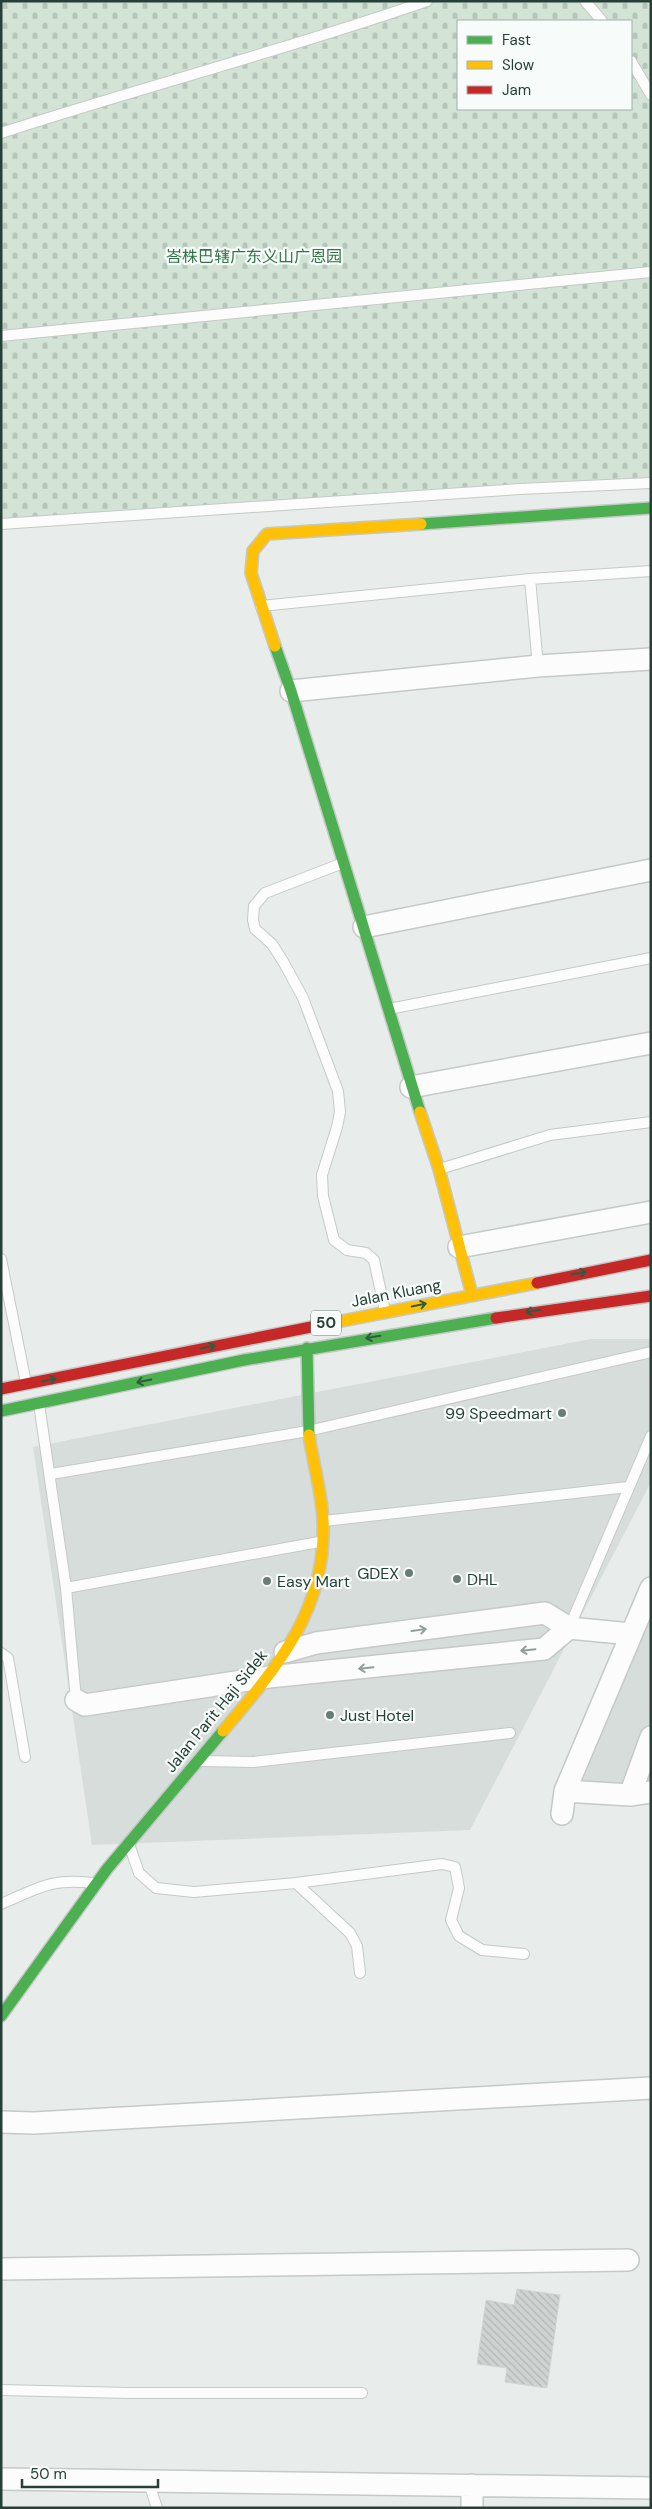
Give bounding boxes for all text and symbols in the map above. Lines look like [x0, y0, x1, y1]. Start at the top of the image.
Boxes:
legend [457, 20, 632, 110]
text: Fast [502, 30, 531, 50]
text: Slow [502, 55, 535, 75]
text: Jam [502, 80, 531, 100]
park label: 峇株巴辖广东义山广恩园 [166, 246, 342, 267]
one-way arrow [570, 1268, 586, 1278]
street label: Jalan Kluang [349, 1274, 443, 1312]
one-way arrow [411, 1299, 427, 1309]
one-way arrow [525, 1307, 541, 1317]
road number: 50 [311, 1310, 341, 1336]
one-way arrow [365, 1333, 381, 1343]
one-way arrow [200, 1342, 216, 1351]
one-way arrow [41, 1374, 57, 1384]
one-way arrow [137, 1377, 153, 1386]
place label: 99 Speedmart [445, 1403, 552, 1424]
marker: 99 Speedmart [556, 1407, 568, 1419]
place label: GDEX [357, 1563, 399, 1584]
marker: GDEX [403, 1567, 415, 1579]
place label: DHL [467, 1569, 497, 1590]
place label: Easy Mart [277, 1571, 350, 1592]
marker: DHL [451, 1573, 463, 1585]
marker: Easy Mart [261, 1575, 273, 1587]
one-way arrow [411, 1624, 427, 1634]
street label: Jalan Parit Haji Sidek [160, 1645, 272, 1777]
one-way arrow [520, 1646, 536, 1655]
one-way arrow [358, 1663, 374, 1672]
place label: Just Hotel [340, 1705, 414, 1726]
marker: Just Hotel [324, 1709, 336, 1721]
scale bar [22, 2456, 159, 2488]
text: 50 m [30, 2464, 67, 2484]

